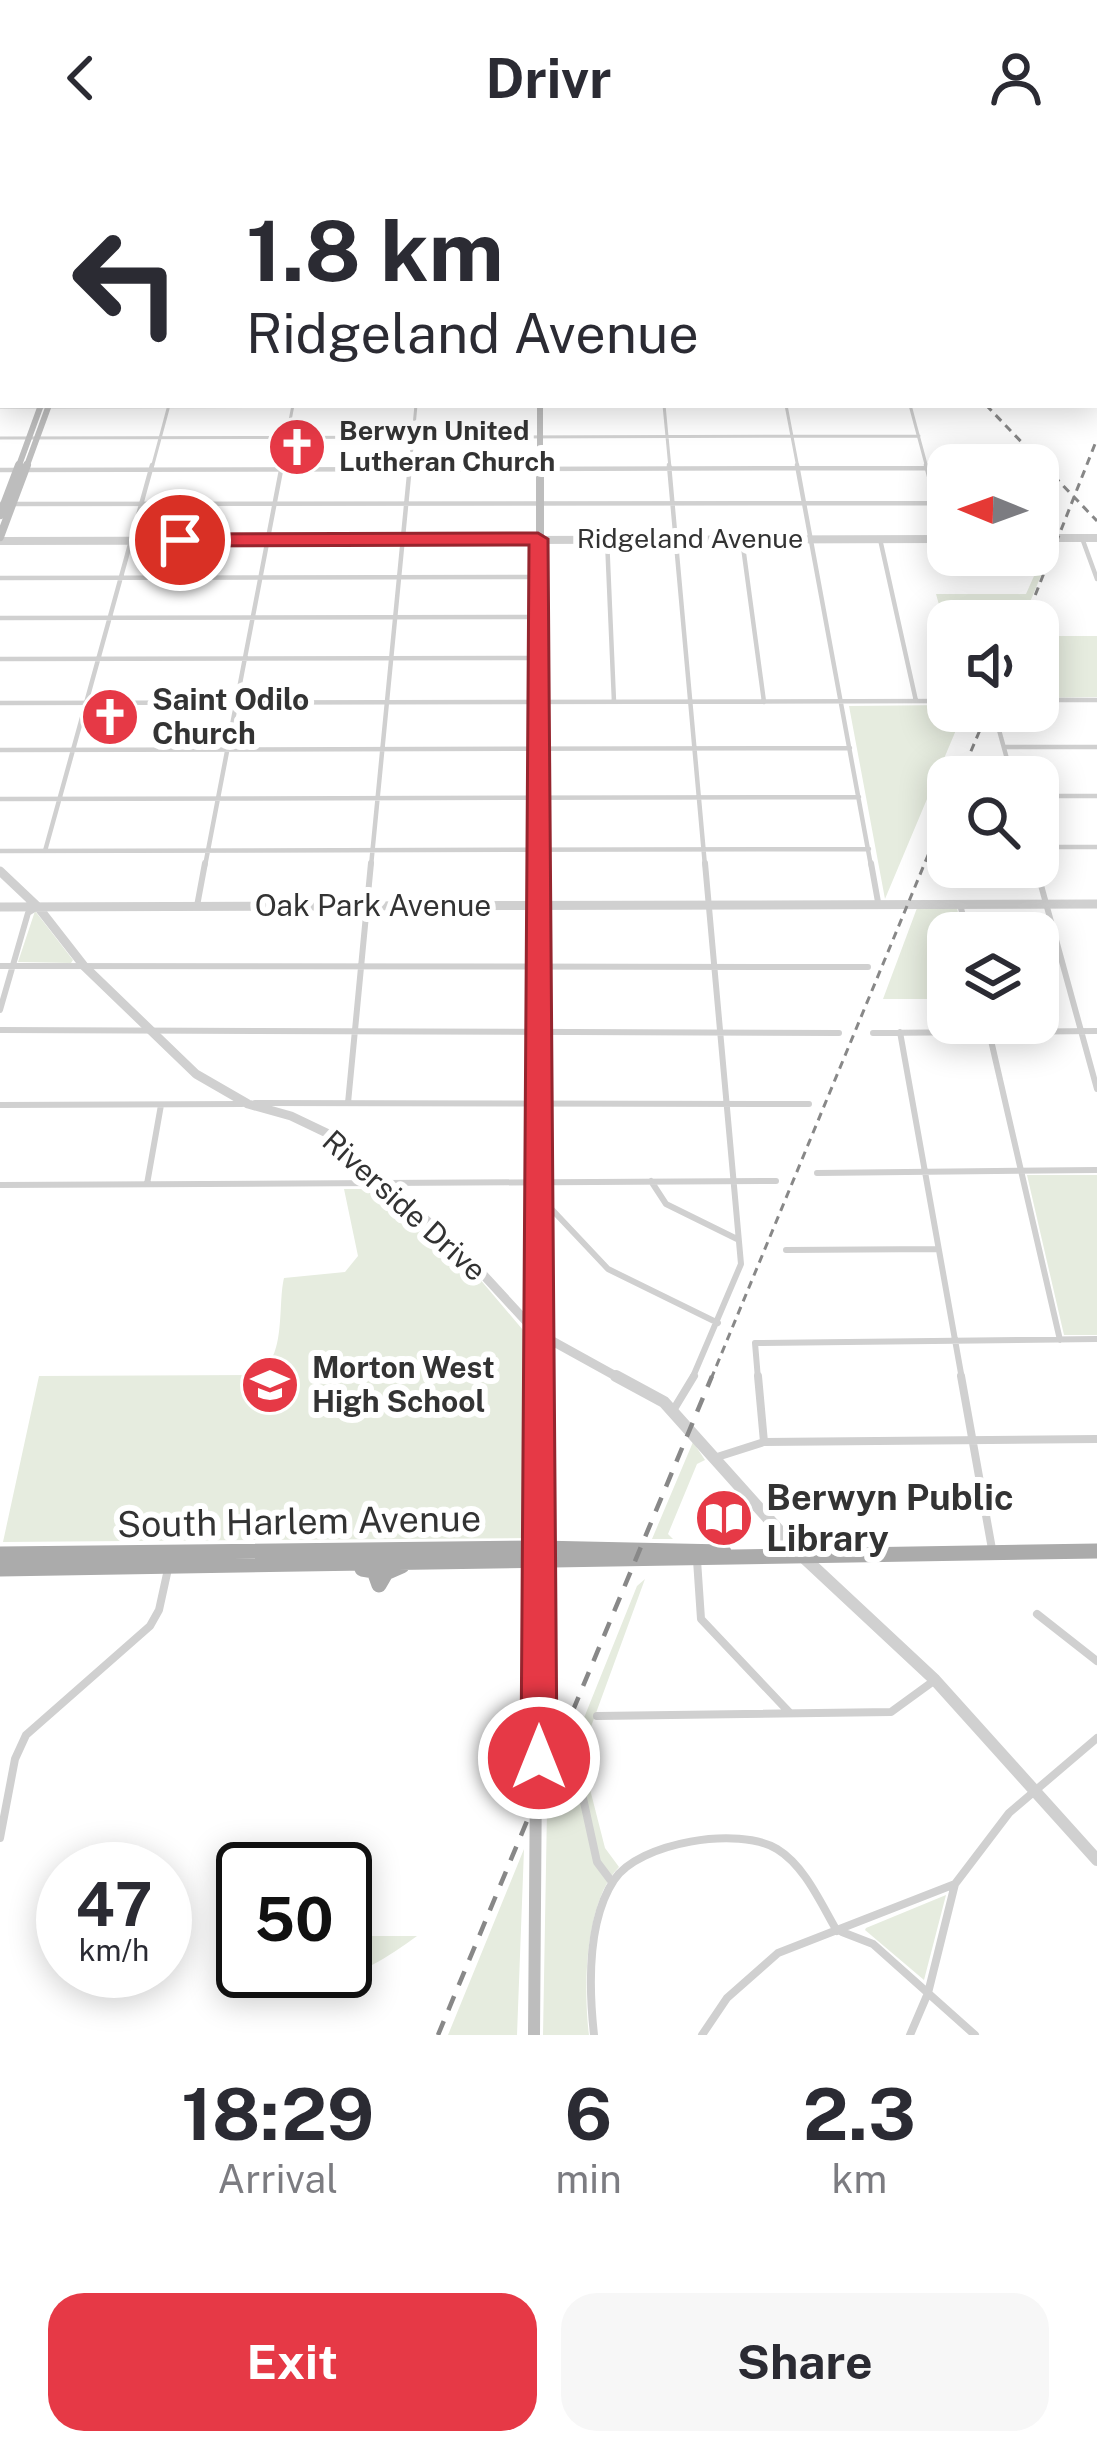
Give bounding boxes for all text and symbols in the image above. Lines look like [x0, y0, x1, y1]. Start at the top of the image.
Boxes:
icon: back [48, 45, 114, 111]
icon: person [983, 45, 1049, 111]
text: Drivr [486, 47, 611, 110]
text: 1.8 km [246, 201, 504, 300]
icon: left [48, 204, 204, 360]
text: Ridgeland Avenue [246, 302, 699, 365]
place label: Berwyn United Lutheran Church [339, 414, 555, 477]
church icon: Berwyn United Lutheran Church [266, 416, 328, 478]
north arrow [927, 444, 1059, 576]
map controls [927, 444, 1059, 1044]
pin [129, 489, 231, 591]
icon: arrive [147, 507, 213, 573]
street label: Ridgeland Avenue [577, 522, 803, 554]
button: sound [927, 600, 1059, 732]
place label: Saint Odilo Church [152, 681, 309, 751]
church icon: Saint Odilo Church [79, 686, 141, 748]
button: search [927, 756, 1059, 888]
street label: Oak Park Avenue [255, 887, 491, 923]
button: layers [927, 912, 1059, 1044]
street label: Riverside Drive [316, 1123, 494, 1288]
place label: Morton West High School [312, 1349, 495, 1419]
school or university icon: Morton West High School [239, 1354, 301, 1416]
place label: Berwyn Public Library [766, 1476, 1014, 1559]
library icon: Berwyn Public Library [693, 1487, 755, 1549]
street label: South Harlem Avenue [117, 1497, 481, 1545]
position arrow [476, 1695, 602, 1821]
speed limit sign: 50 [216, 1842, 372, 1998]
text: 47 [76, 1869, 152, 1940]
text: km/h [79, 1932, 149, 1968]
text: 18:29 [181, 2072, 374, 2156]
text: 6 [565, 2072, 612, 2156]
text: 2.3 [803, 2072, 916, 2156]
text: Arrival [218, 2156, 338, 2202]
text: min [555, 2156, 622, 2202]
text: km [832, 2156, 887, 2202]
button: Exit [48, 2293, 537, 2431]
button: Share [561, 2293, 1049, 2431]

